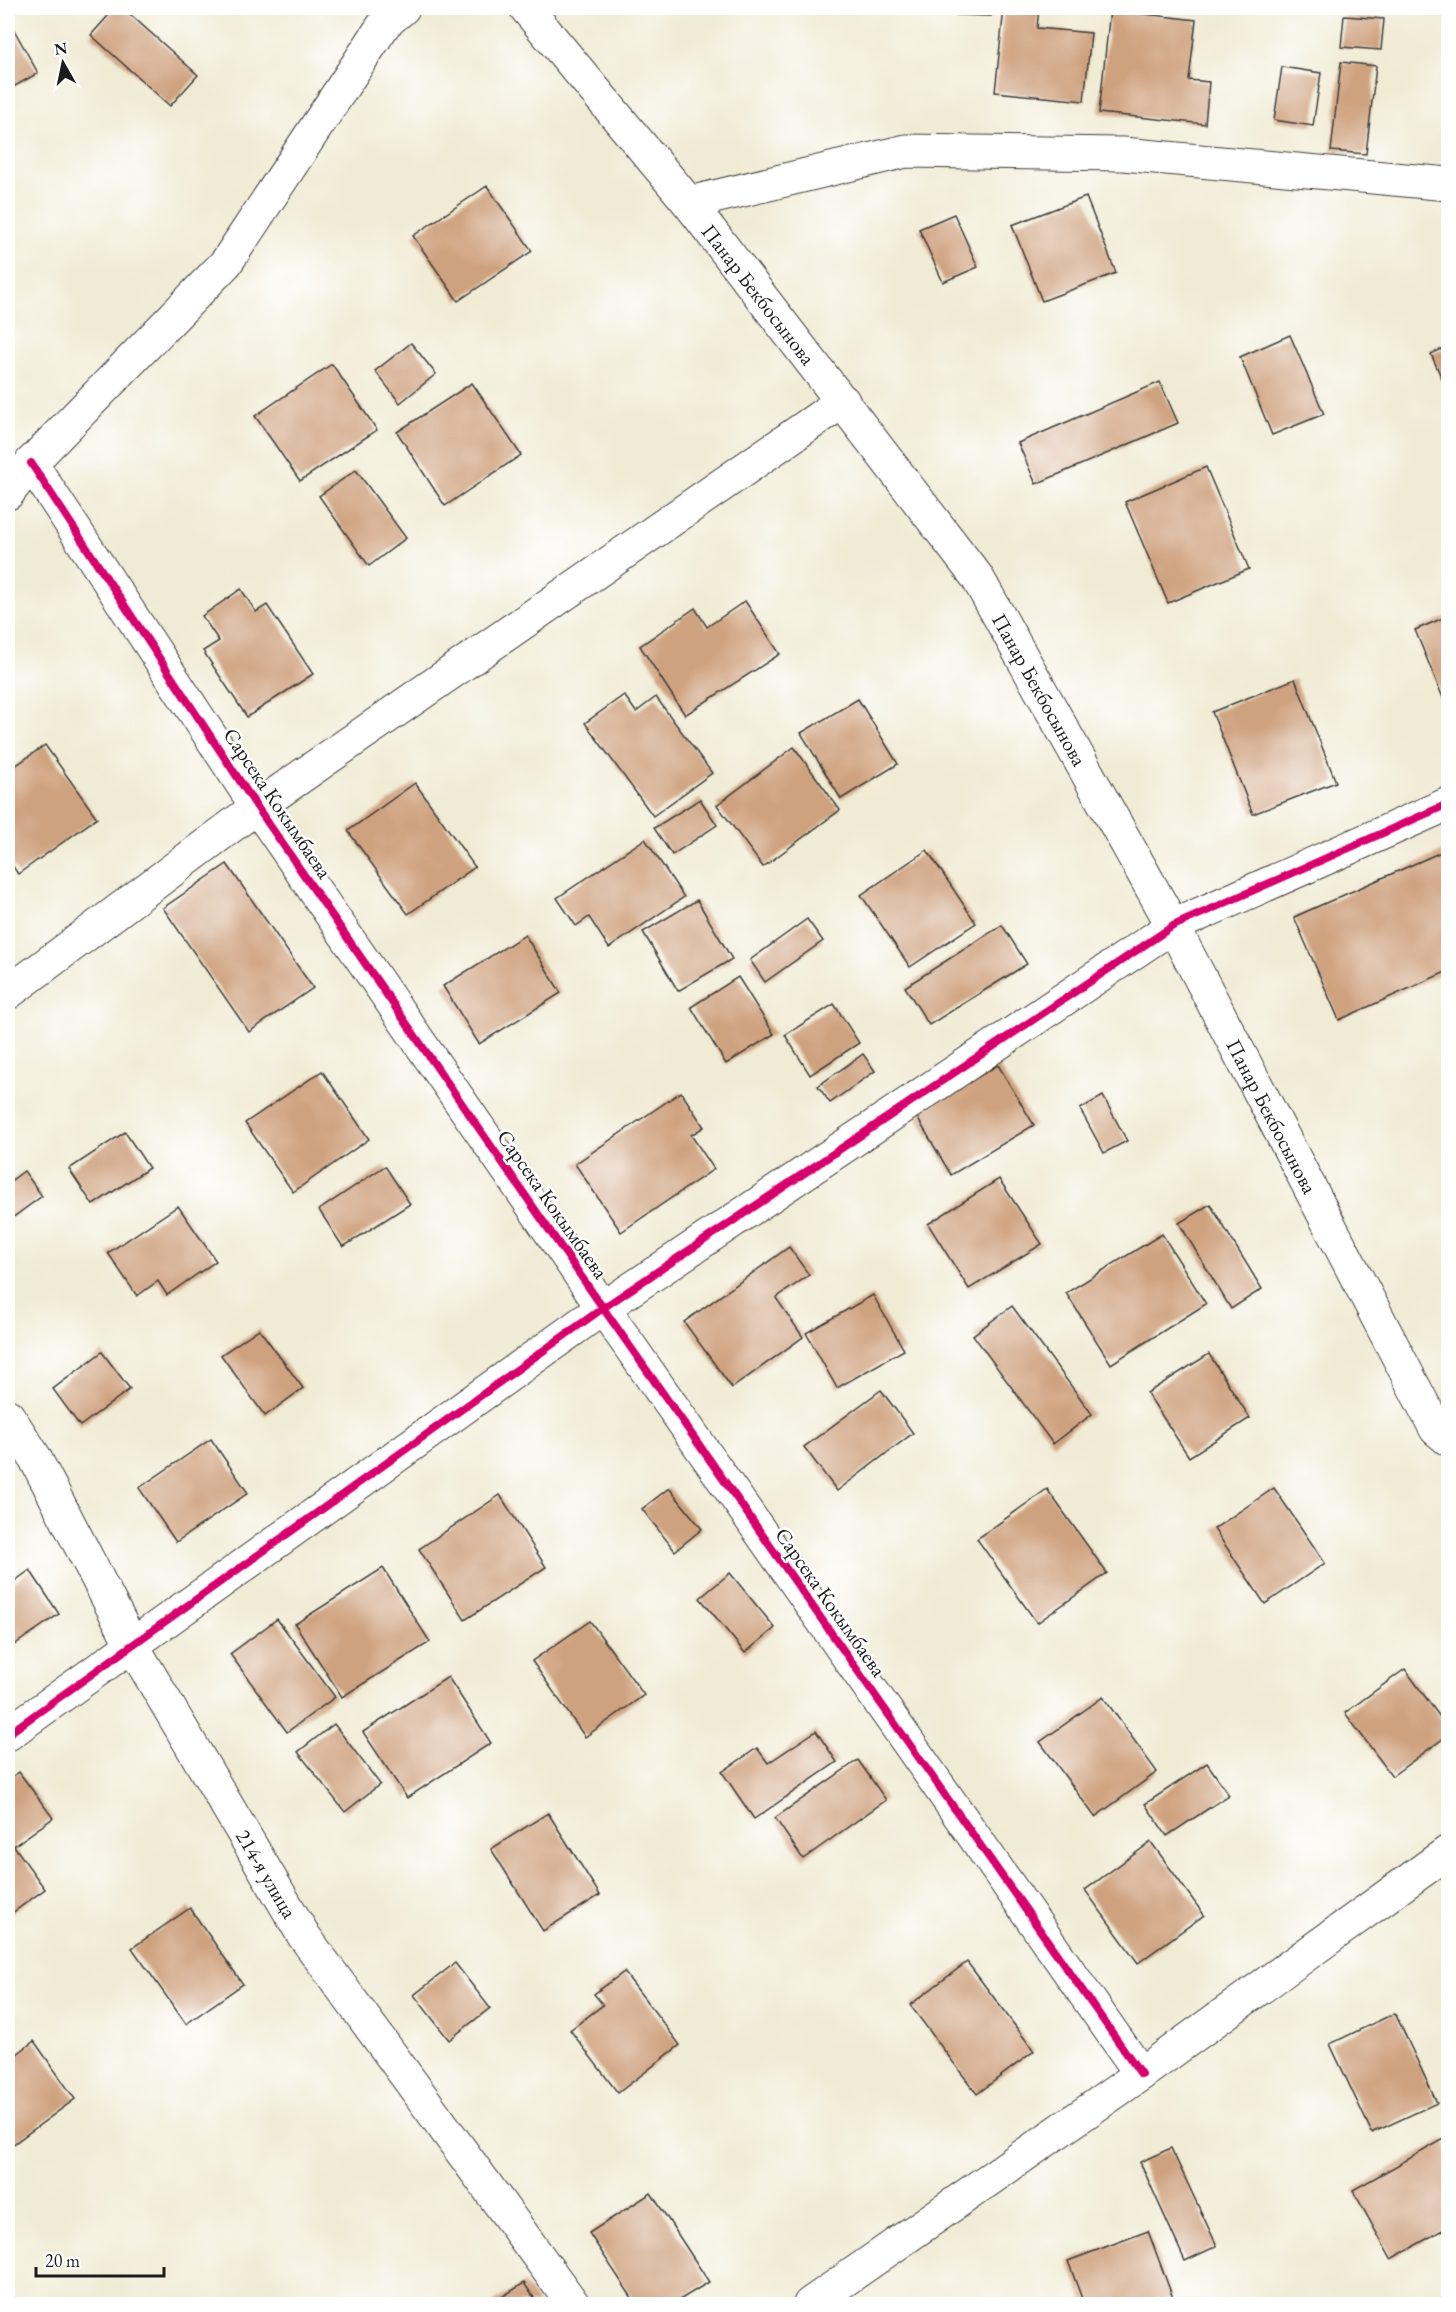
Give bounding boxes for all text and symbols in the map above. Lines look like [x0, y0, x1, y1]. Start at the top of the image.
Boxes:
north arrow [33, 33, 93, 93]
text: N [53, 37, 69, 60]
street label: Панар Бекбосынова [696, 218, 822, 370]
street label: Панар Бекбосынова [986, 608, 1094, 771]
street label: Сарсека Кокымбаева [218, 722, 339, 884]
street label: Панар Бекбосынова [1221, 1034, 1324, 1199]
street label: Сарсека Кокымбаева [491, 1124, 615, 1284]
street label: Сарсека Кокымбаева [769, 1522, 893, 1682]
street label: 214-я улица [230, 1824, 304, 1923]
scale bar [36, 2240, 164, 2278]
text: 20 m [45, 2249, 80, 2272]

